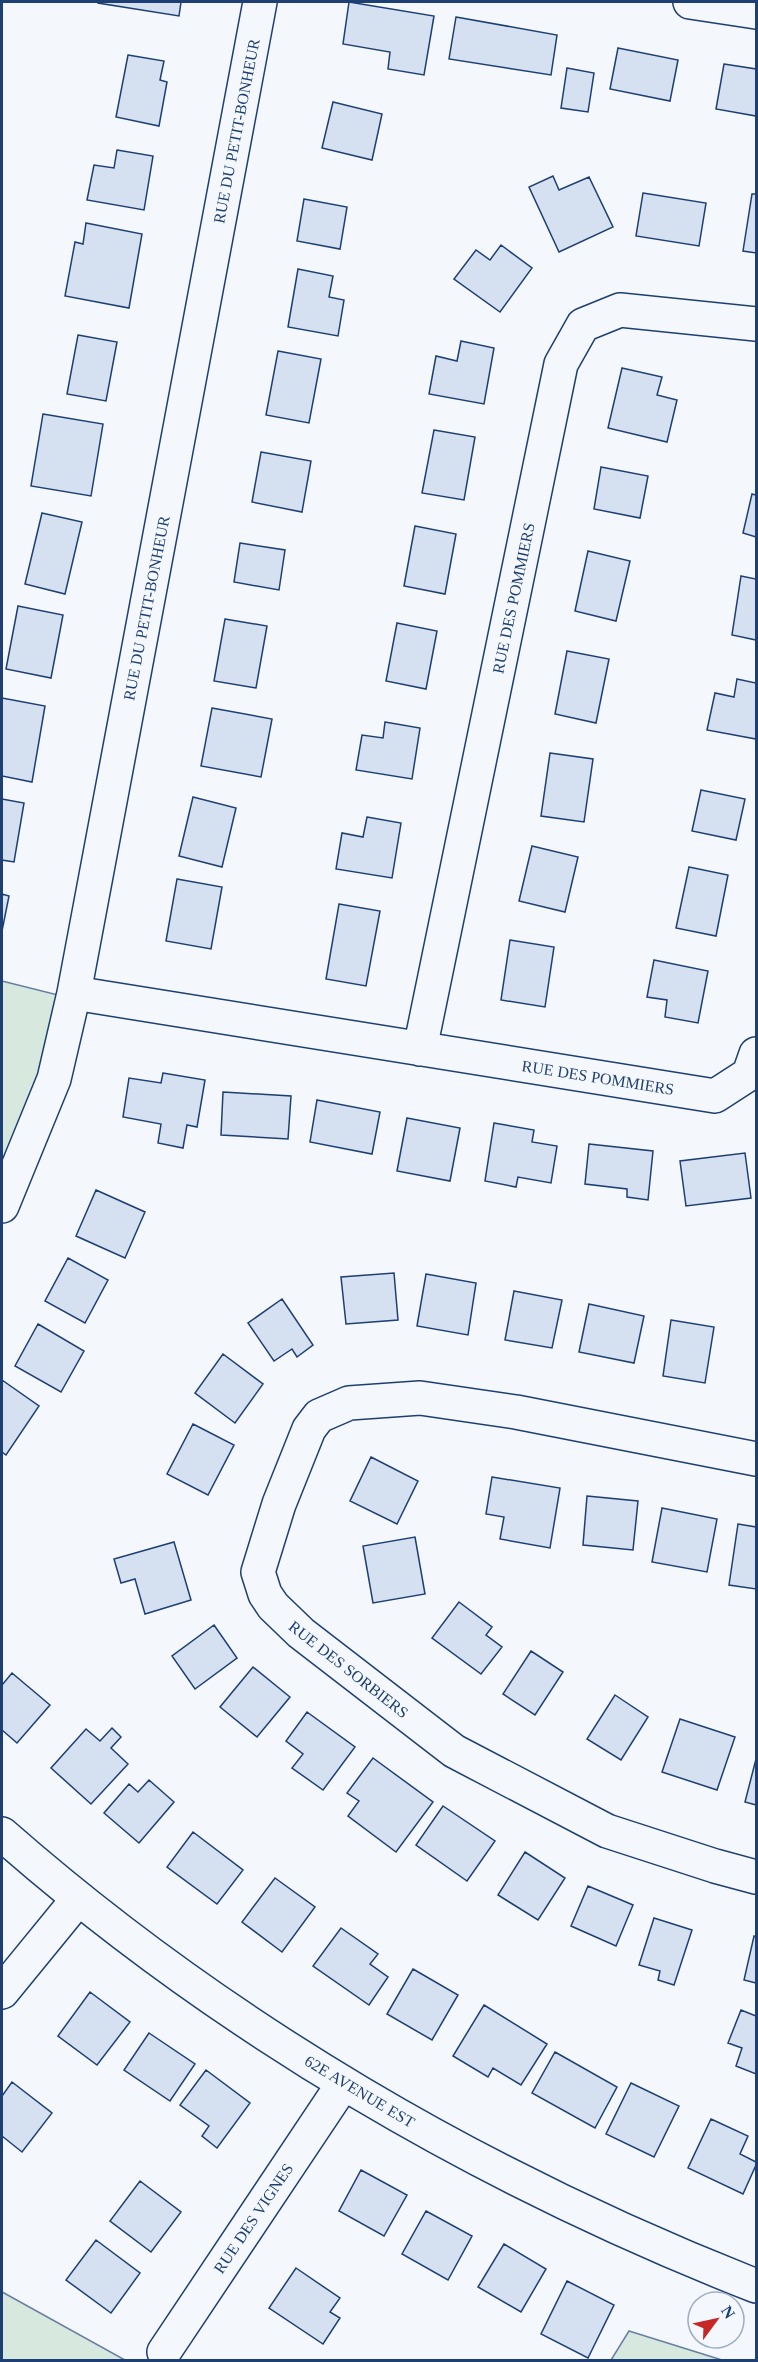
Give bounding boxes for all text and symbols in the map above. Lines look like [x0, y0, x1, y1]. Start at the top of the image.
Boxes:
street label: RUE DU PETIT-BONHEUR [210, 37, 263, 225]
street label: RUE DU PETIT-BONHEUR [120, 514, 173, 702]
street label: RUE DES POMMIERS [489, 521, 538, 675]
street label: RUE DES POMMIERS [521, 1057, 675, 1098]
street label: RUE DES SORBIERS [286, 1618, 412, 1721]
street label: 62E AVENUE EST [302, 2052, 418, 2131]
street label: RUE DES VIGNES [210, 2160, 296, 2276]
north arrow [686, 2290, 746, 2350]
text: N [718, 2303, 739, 2322]

